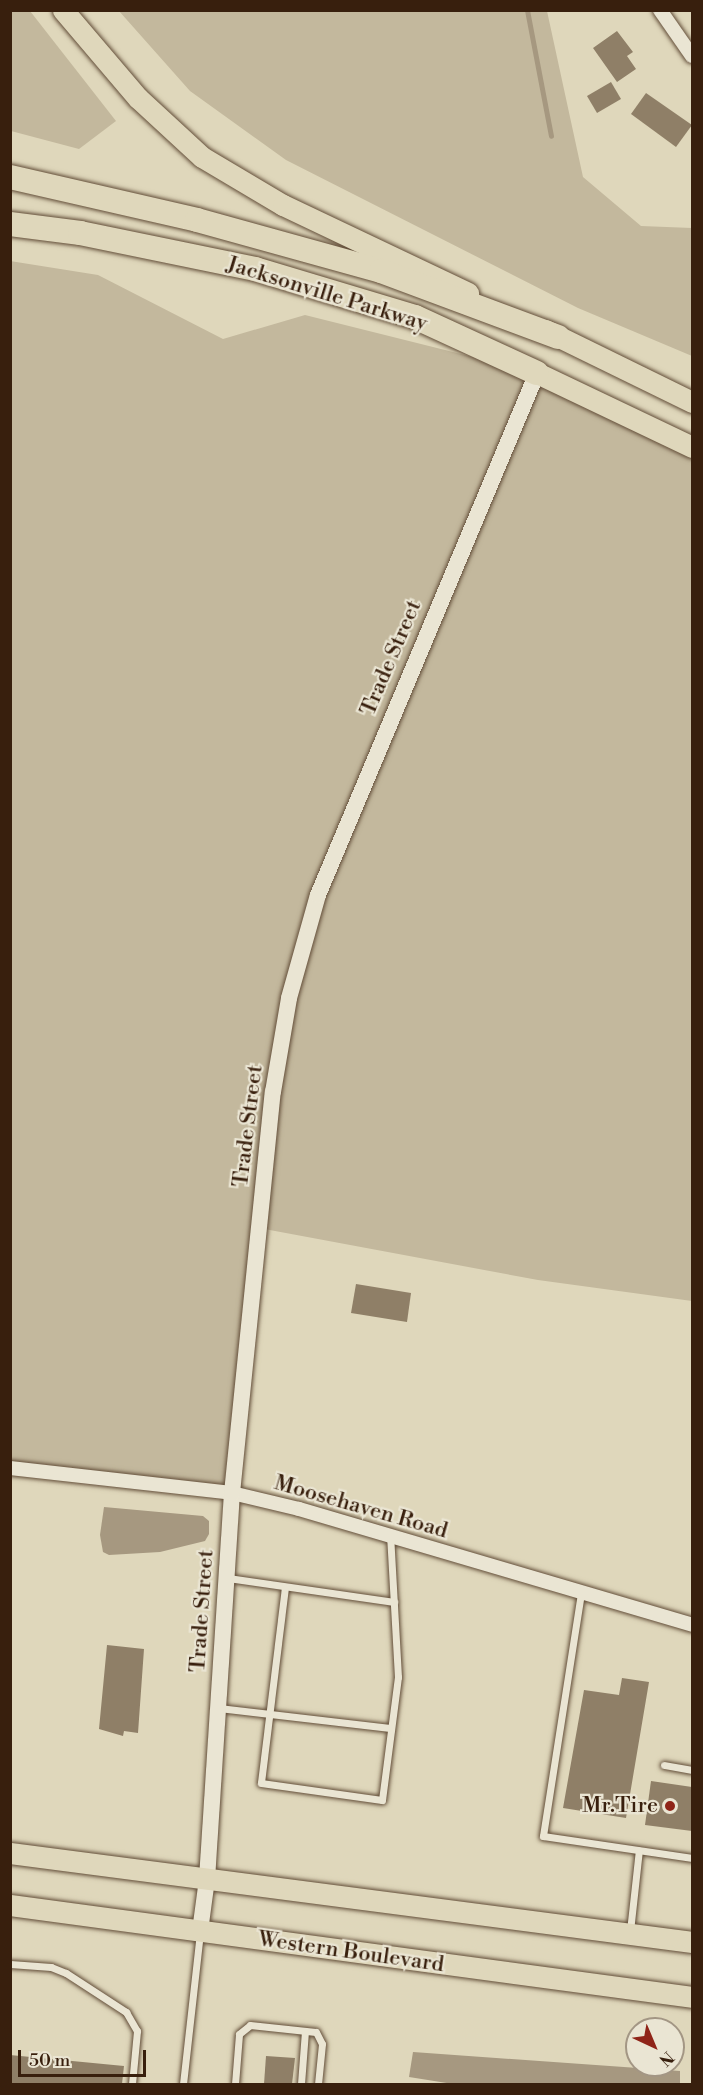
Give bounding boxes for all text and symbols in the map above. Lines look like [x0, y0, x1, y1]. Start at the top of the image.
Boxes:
street label: Jacksonville Parkway [223, 251, 431, 337]
street label: Trade Street [355, 596, 427, 720]
street label: Trade Street [227, 1063, 269, 1189]
street label: Moosehaven Road [271, 1470, 451, 1544]
street label: Trade Street [185, 1549, 219, 1673]
place label: Mr.Tire [582, 1793, 658, 1819]
marker: Mr.Tire [663, 1799, 677, 1813]
street label: Western Boulevard [256, 1926, 446, 1978]
north arrow [625, 2017, 685, 2077]
scale bar [21, 2038, 148, 2076]
text: N [655, 2047, 678, 2070]
text: 50 m [29, 2049, 70, 2072]

